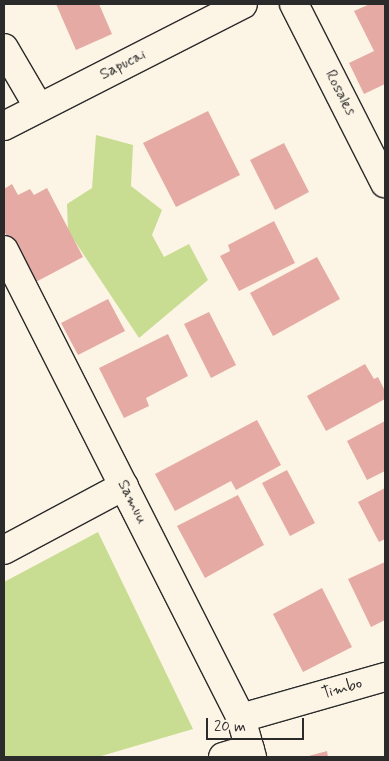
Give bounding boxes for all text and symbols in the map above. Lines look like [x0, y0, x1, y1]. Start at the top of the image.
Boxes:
street label: Sapucai [97, 45, 149, 85]
street label: Rosales [320, 67, 360, 119]
street label: Samuu [113, 477, 151, 527]
street label: Timbo [319, 674, 365, 704]
scale bar [209, 708, 306, 740]
text: 20 m [214, 717, 246, 737]

